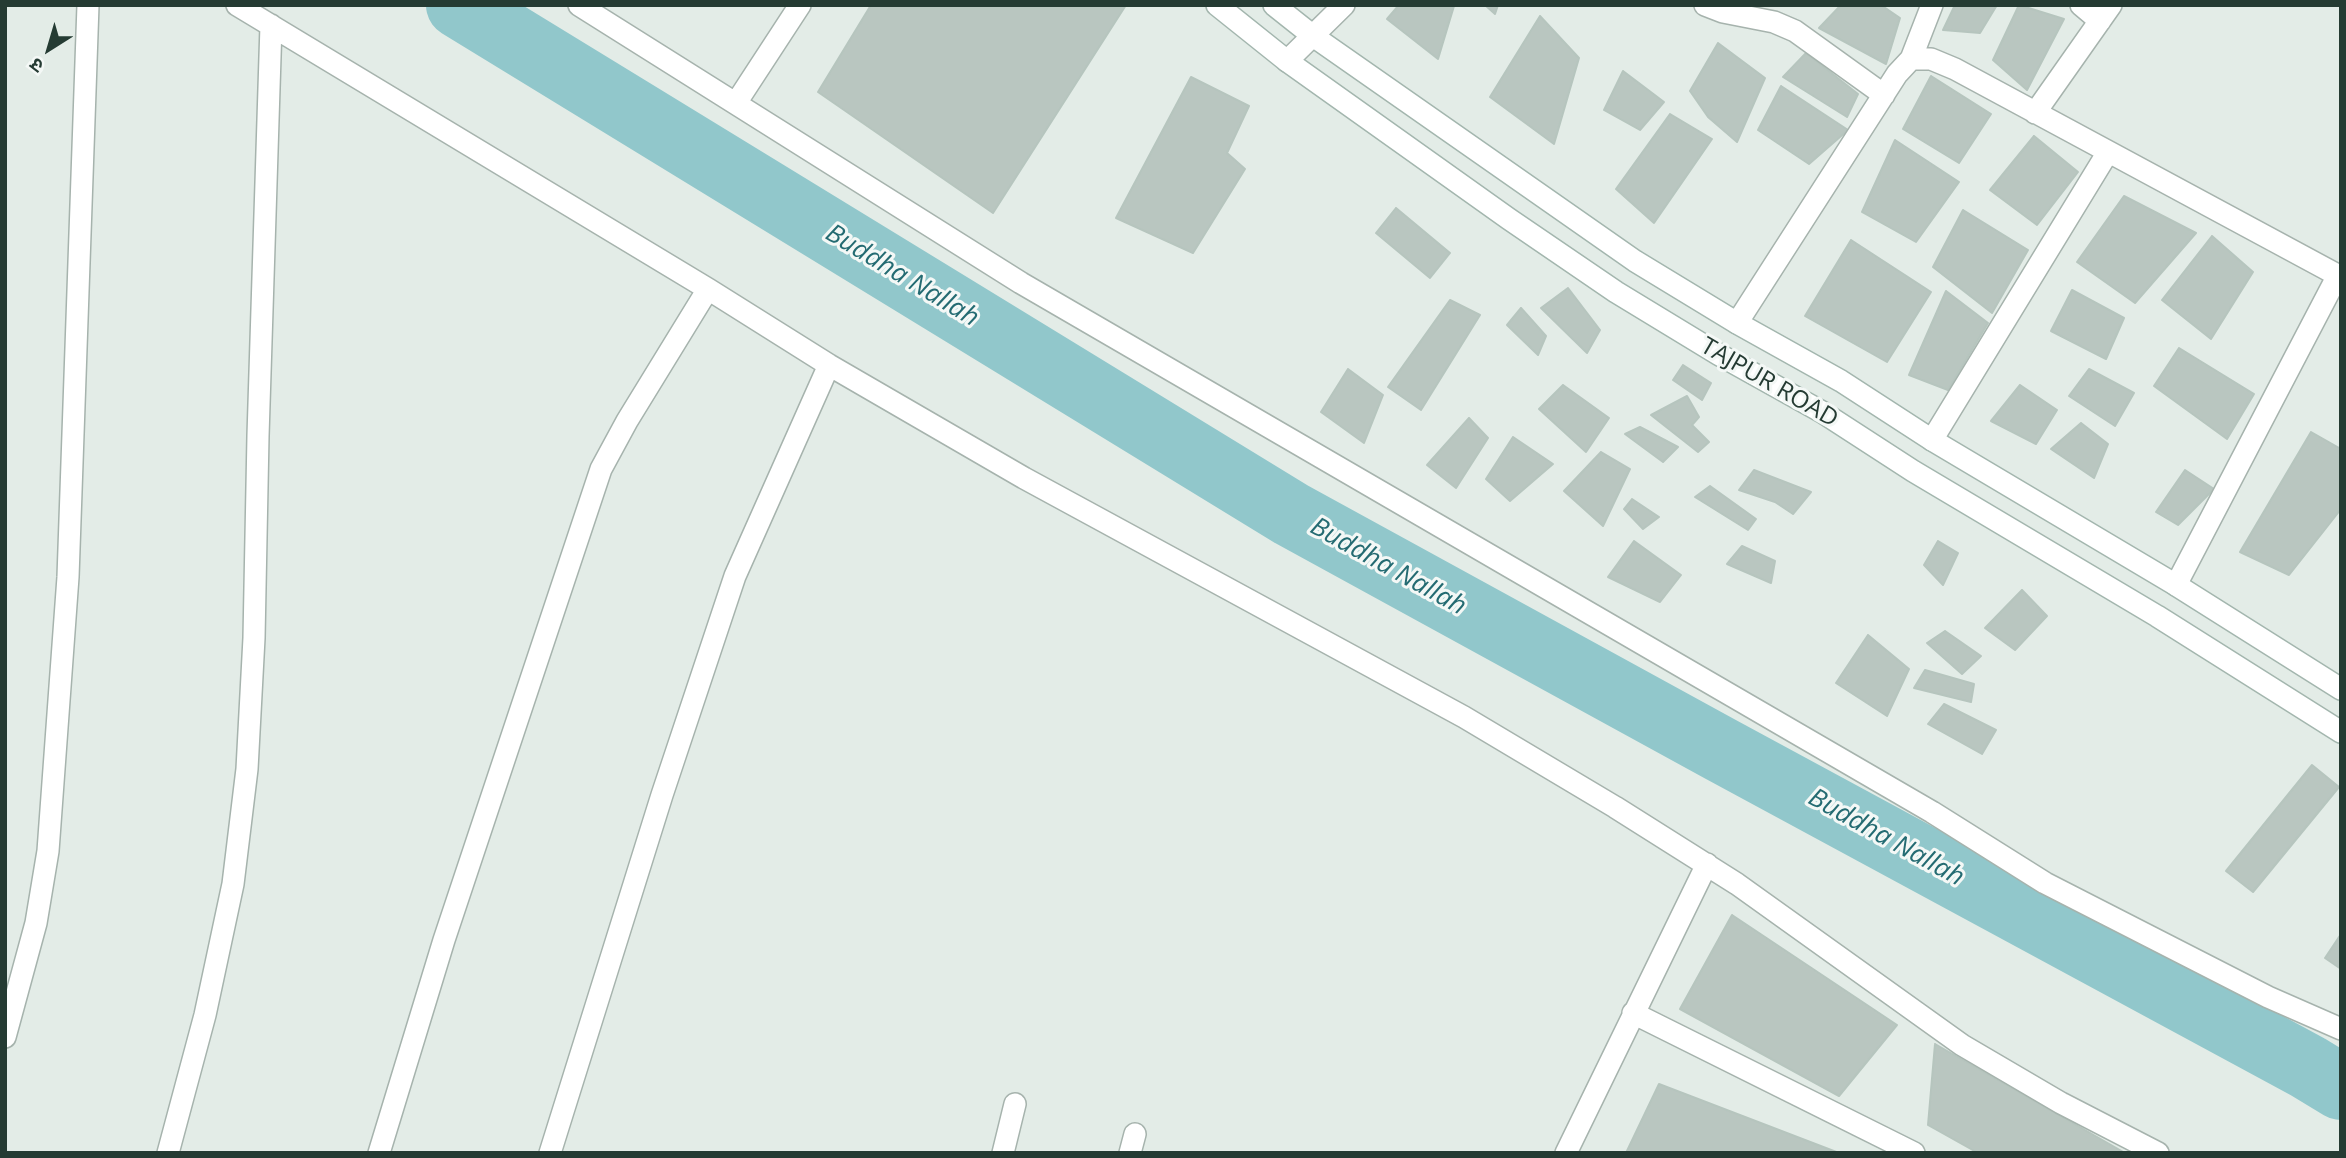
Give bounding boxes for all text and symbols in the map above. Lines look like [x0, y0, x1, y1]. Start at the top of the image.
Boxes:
north arrow [14, 14, 84, 84]
text: उ [24, 52, 49, 80]
water label: Buddha Nallah [820, 218, 984, 334]
street label: TAJPUR ROAD [1695, 332, 1843, 434]
water label: Buddha Nallah [1305, 511, 1471, 623]
water label: Buddha Nallah [1803, 782, 1969, 894]

